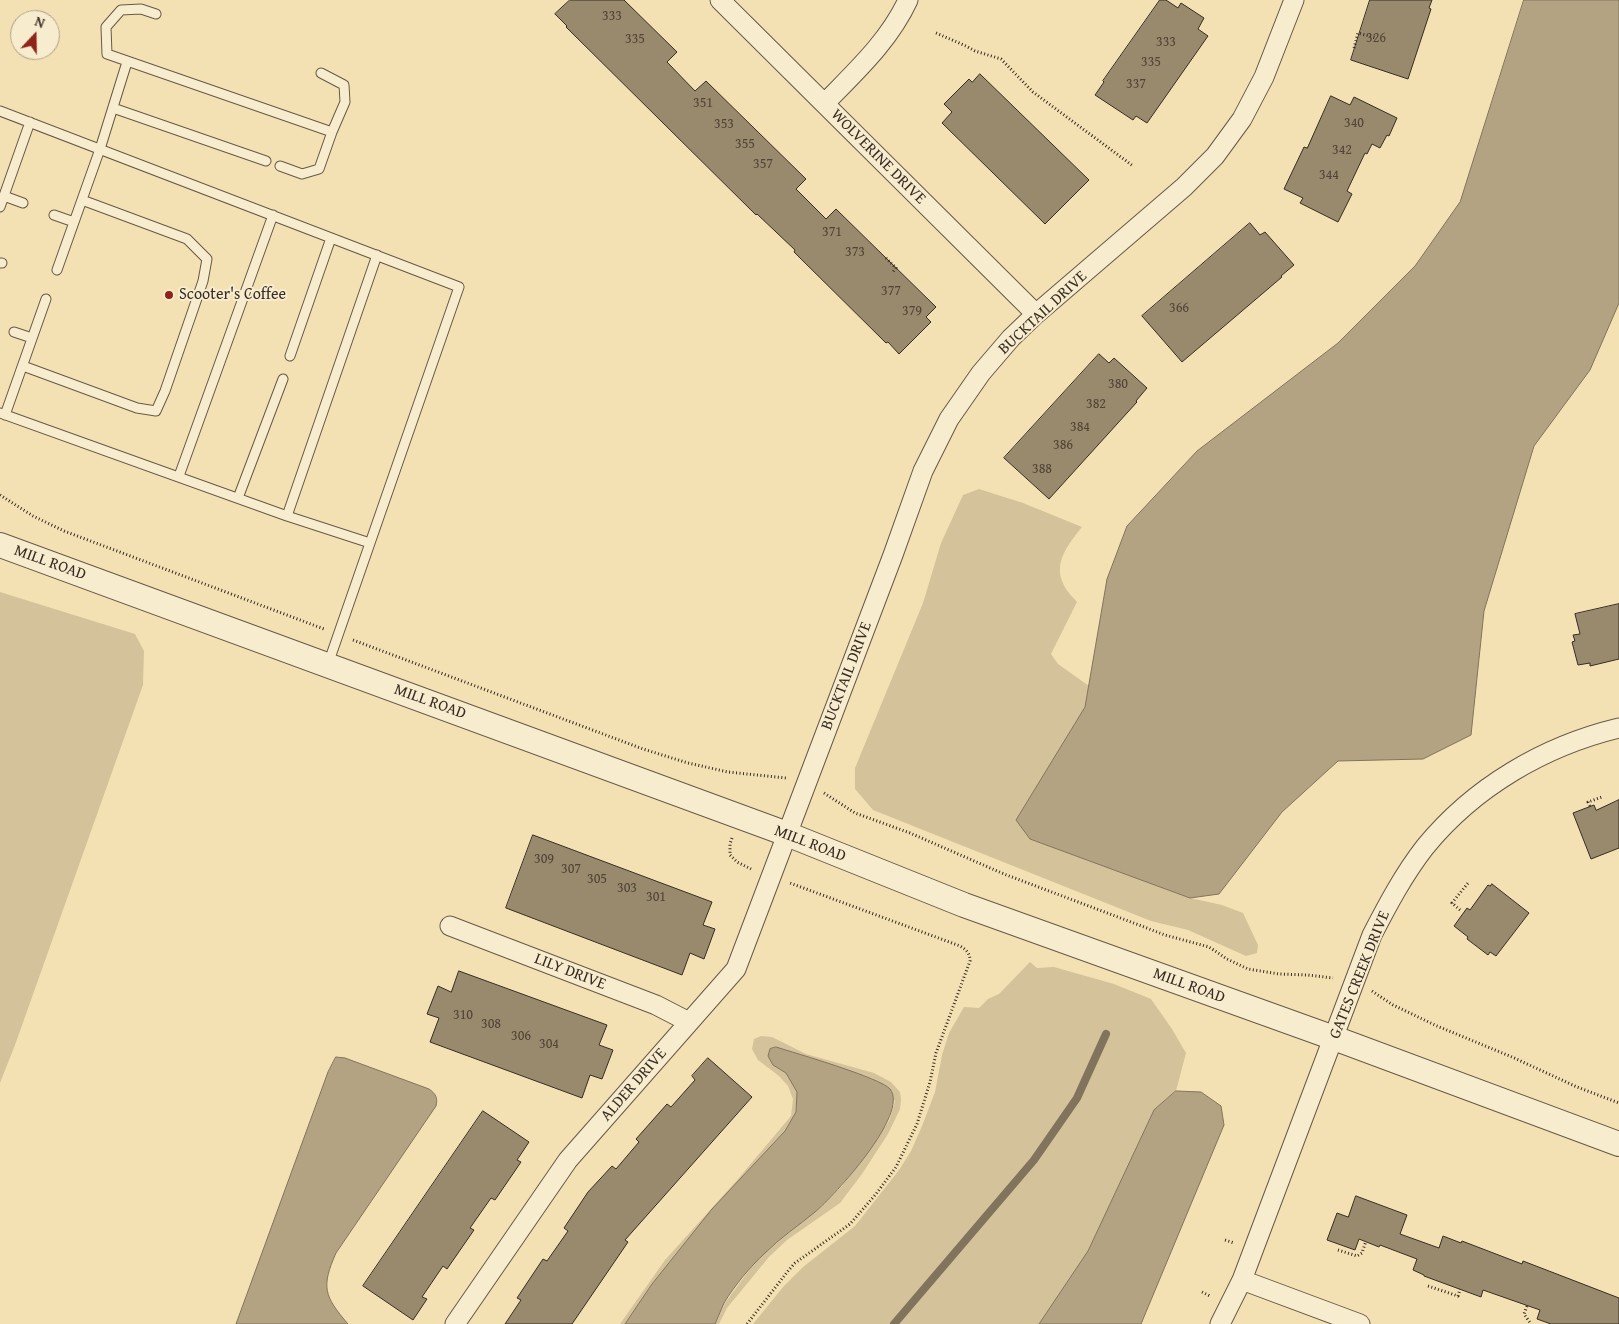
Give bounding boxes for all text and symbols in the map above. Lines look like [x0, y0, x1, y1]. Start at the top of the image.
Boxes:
house number: 333 [602, 8, 622, 24]
north arrow [10, 10, 60, 60]
text: N [32, 11, 48, 33]
house number: 326 [1366, 30, 1386, 46]
house number: 335 [625, 31, 645, 47]
house number: 333 [1156, 34, 1176, 50]
house number: 335 [1141, 54, 1161, 70]
house number: 337 [1126, 76, 1146, 92]
house number: 351 [693, 95, 713, 111]
street label: WOLVERINE DRIVE [826, 105, 930, 209]
house number: 340 [1344, 115, 1364, 131]
house number: 353 [714, 116, 734, 132]
house number: 355 [735, 136, 755, 152]
house number: 342 [1332, 142, 1352, 158]
house number: 357 [753, 156, 773, 172]
house number: 344 [1319, 167, 1339, 183]
house number: 371 [822, 224, 842, 240]
house number: 373 [845, 244, 865, 260]
street label: BUCKTAIL DRIVE [995, 267, 1091, 359]
house number: 377 [881, 283, 901, 299]
place label: Scooter's Coffee [179, 285, 286, 305]
marker: Scooter's Coffee [163, 289, 175, 301]
house number: 366 [1169, 300, 1189, 316]
house number: 379 [902, 303, 922, 319]
house number: 380 [1108, 376, 1128, 392]
house number: 382 [1086, 396, 1106, 412]
house number: 384 [1070, 419, 1090, 435]
house number: 386 [1053, 437, 1073, 453]
house number: 388 [1032, 461, 1052, 477]
street label: MILL ROAD [11, 541, 89, 585]
street label: BUCKTAIL DRIVE [818, 619, 876, 733]
street label: MILL ROAD [391, 680, 469, 724]
street label: MILL ROAD [772, 822, 848, 866]
house number: 309 [534, 851, 554, 867]
house number: 307 [561, 861, 581, 877]
house number: 305 [587, 871, 607, 887]
house number: 303 [617, 880, 637, 896]
house number: 301 [646, 889, 666, 905]
street label: GATES CREEK DRIVE [1326, 908, 1394, 1042]
street label: LILY DRIVE [532, 950, 608, 994]
street label: MILL ROAD [1150, 964, 1228, 1008]
house number: 310 [453, 1007, 473, 1023]
house number: 308 [481, 1016, 501, 1032]
house number: 306 [511, 1028, 531, 1044]
house number: 304 [539, 1036, 559, 1052]
street label: ALDER DRIVE [597, 1045, 671, 1125]

